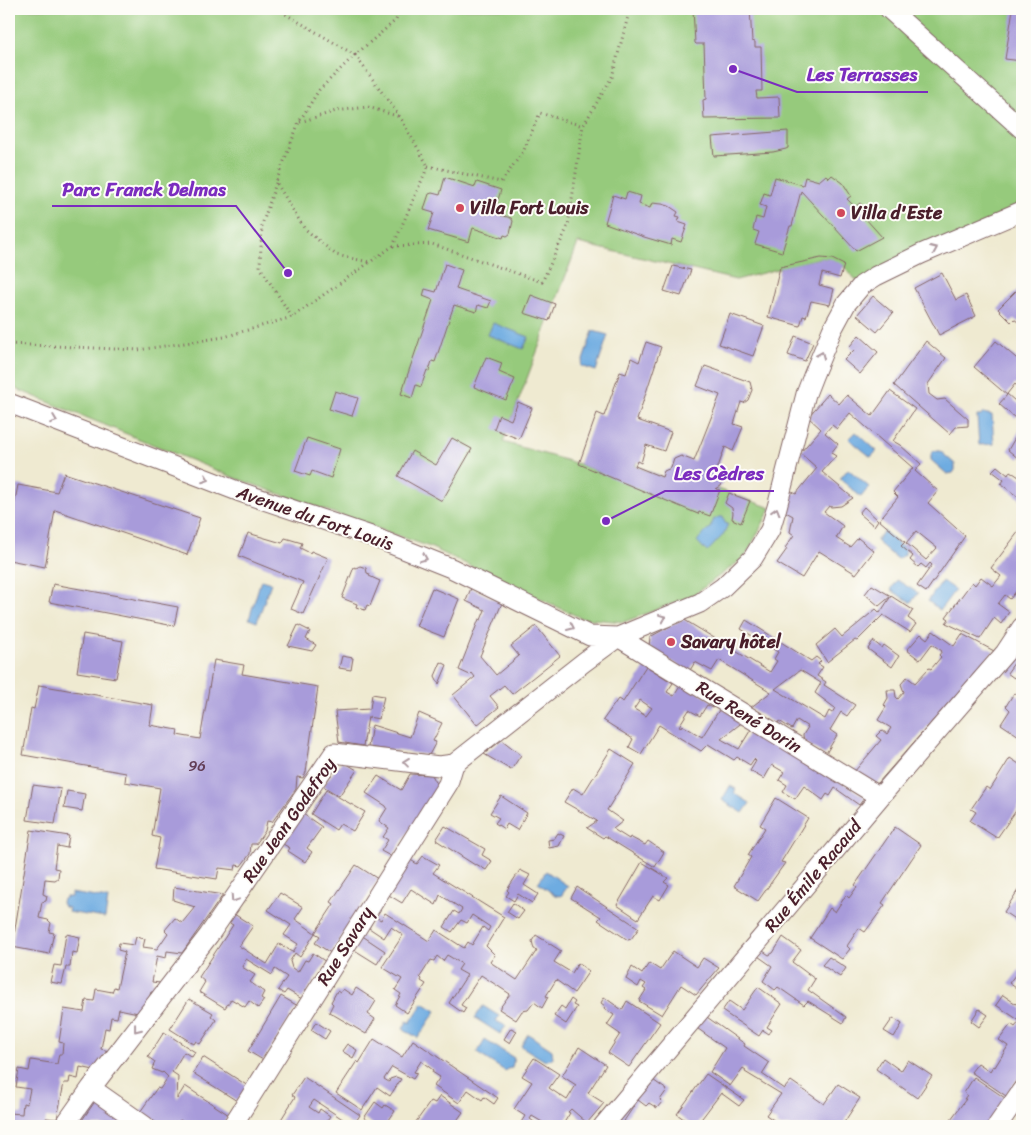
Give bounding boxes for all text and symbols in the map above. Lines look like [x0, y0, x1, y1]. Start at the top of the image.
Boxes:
callout: Les Terrasses [797, 58, 928, 92]
text: Les Terrasses [807, 58, 918, 91]
callout: Parc Franck Delmas [52, 172, 236, 206]
text: Parc Franck Delmas [62, 173, 227, 206]
place label: Villa Fort Louis [470, 192, 589, 224]
place label: Villa d'Este [851, 197, 943, 229]
marker: Villa Fort Louis [454, 202, 466, 214]
marker: Villa d'Este [835, 207, 847, 219]
one-way arrow [930, 244, 938, 254]
one-way arrow [815, 351, 826, 360]
one-way arrow [49, 414, 58, 425]
callout: Les Cèdres [665, 457, 774, 491]
text: Les Cèdres [674, 457, 765, 490]
one-way arrow [201, 473, 210, 483]
street label: Avenue du Fort Louis [231, 476, 398, 560]
one-way arrow [770, 507, 780, 515]
one-way arrow [420, 552, 428, 562]
one-way arrow [658, 614, 667, 624]
one-way arrow [566, 621, 575, 632]
place label: Savary hôtel [680, 626, 782, 658]
marker: Savary hôtel [665, 636, 677, 648]
street label: Rue René Dorin [690, 672, 808, 762]
street label: Rue Jean Godefroy [234, 750, 345, 889]
house number: 96 [188, 753, 206, 779]
one-way arrow [402, 757, 410, 768]
street label: Rue Émile Racaud [756, 811, 871, 940]
one-way arrow [231, 893, 240, 903]
street label: Rue Savary [308, 899, 383, 992]
one-way arrow [134, 1023, 142, 1032]

